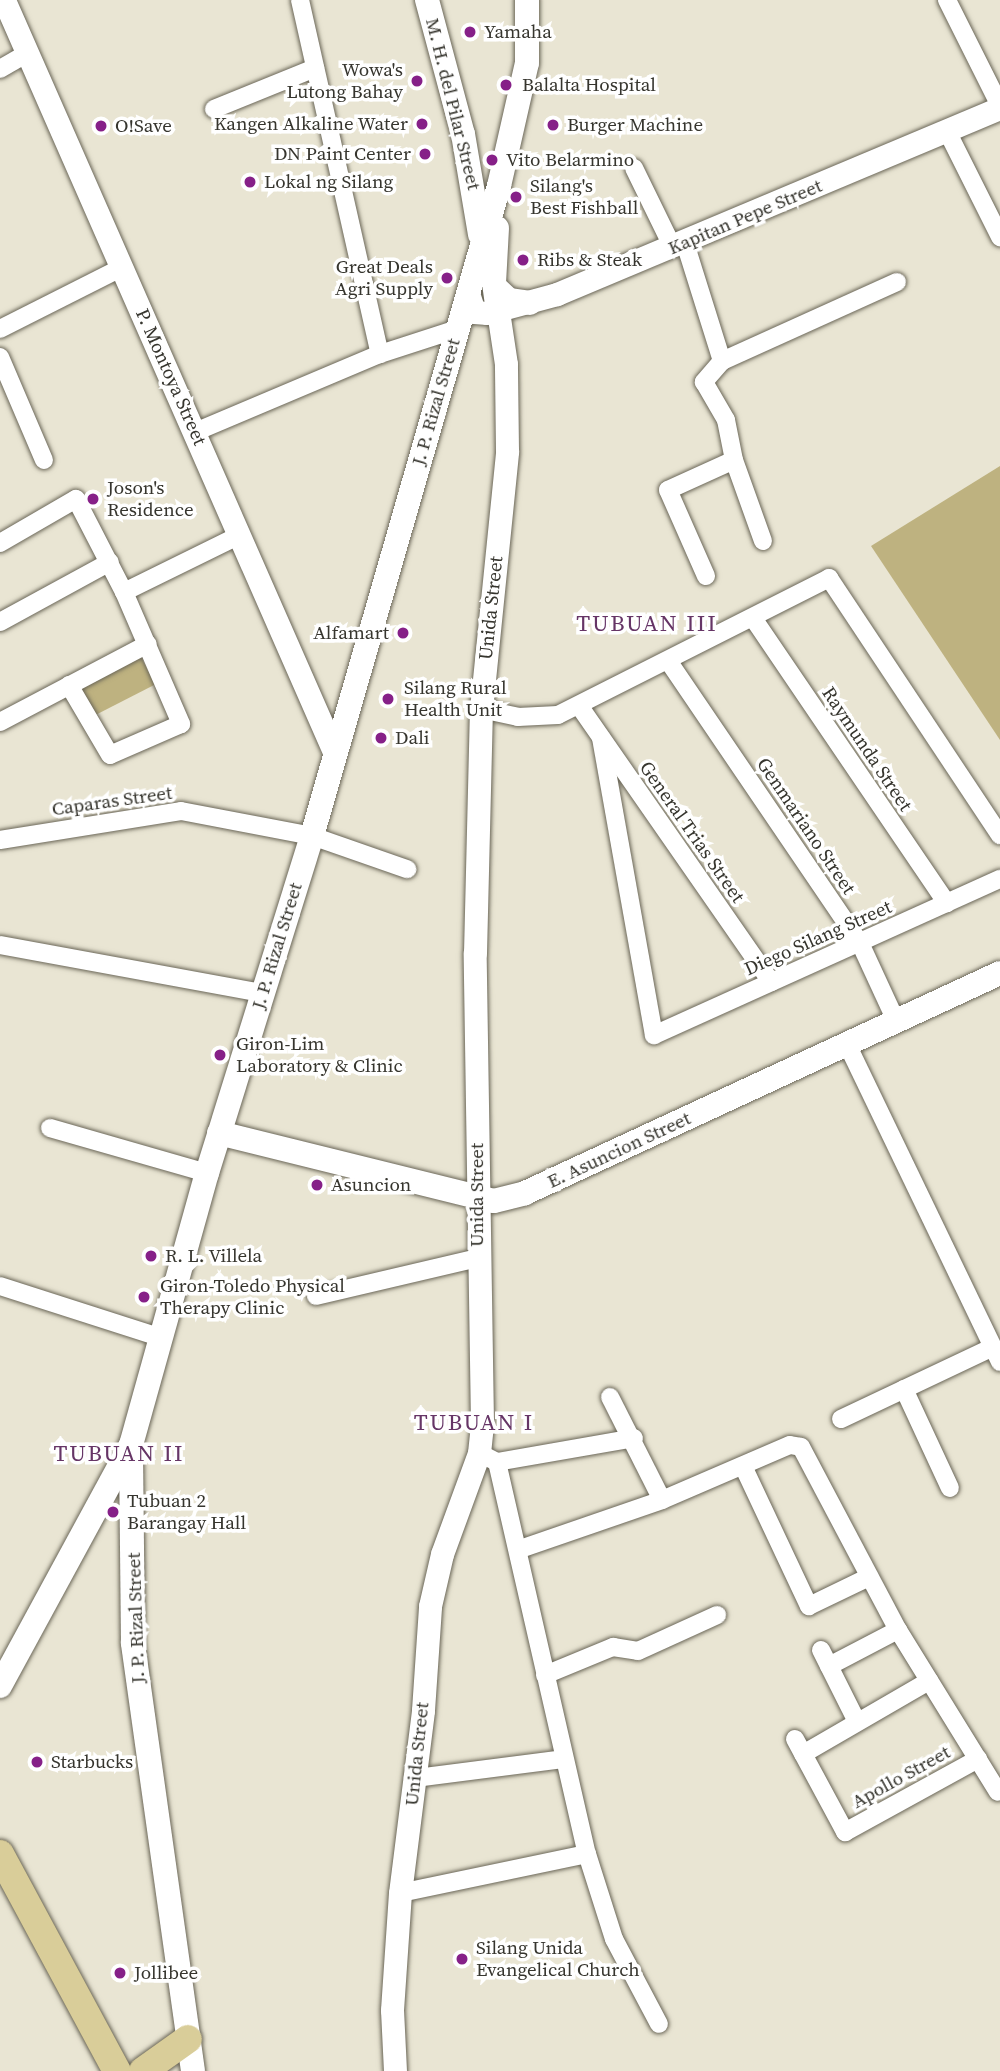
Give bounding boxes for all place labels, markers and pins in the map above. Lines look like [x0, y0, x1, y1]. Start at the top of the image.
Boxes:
place label: Yamaha [484, 21, 552, 43]
marker: Yamaha [462, 24, 478, 40]
place label: Wowa's Lutong Bahay [286, 59, 403, 103]
marker: Wowa's Lutong Bahay [409, 73, 425, 89]
place label: Balalta Hospital [522, 74, 656, 96]
marker: Balalta Hospital [496, 75, 516, 95]
place label: Kangen Alkaline Water [213, 113, 408, 135]
place label: Burger Machine [567, 114, 703, 136]
place label: O!Save [115, 115, 172, 137]
marker: Kangen Alkaline Water [414, 116, 430, 132]
marker: Burger Machine [545, 117, 561, 133]
marker: O!Save [93, 118, 109, 134]
place label: DN Paint Center [274, 143, 411, 165]
marker: DN Paint Center [417, 146, 433, 162]
place label: Vito Belarmino [506, 149, 634, 171]
marker: Vito Belarmino [484, 152, 500, 168]
place label: Lokal ng Silang [264, 171, 393, 193]
marker: Lokal ng Silang [242, 174, 258, 190]
place label: Silang's Best Fishball [530, 175, 638, 219]
marker: Silang's Best Fishball [508, 189, 524, 205]
place label: Ribs & Steak [537, 249, 642, 271]
marker: Ribs & Steak [515, 252, 531, 268]
place label: Great Deals Agri Supply [335, 256, 433, 300]
marker: Great Deals Agri Supply [439, 270, 455, 286]
place label: Joson's Residence [107, 477, 194, 521]
marker: Joson's Residence [85, 491, 101, 507]
place label: Alfamart [313, 622, 389, 644]
marker: Alfamart [395, 625, 411, 641]
place label: Silang Rural Health Unit [404, 677, 507, 721]
marker: Silang Rural Health Unit [378, 689, 398, 709]
place label: Dali [395, 727, 429, 749]
marker: Dali [373, 730, 389, 746]
place label: Giron-Lim Laboratory & Clinic [236, 1033, 403, 1077]
marker: Giron-Lim Laboratory & Clinic [210, 1045, 230, 1065]
place label: Asuncion [331, 1174, 411, 1196]
marker: Asuncion [309, 1177, 325, 1193]
place label: R. L. Villela [165, 1245, 263, 1267]
marker: R. L. Villela [143, 1248, 159, 1264]
place label: Giron-Toledo Physical Therapy Clinic [160, 1275, 345, 1319]
marker: Giron-Toledo Physical Therapy Clinic [134, 1287, 154, 1307]
place label: Tubuan 2 Barangay Hall [127, 1490, 246, 1534]
marker: Tubuan 2 Barangay Hall [105, 1504, 121, 1520]
place label: Starbucks [51, 1751, 133, 1773]
marker: Starbucks [29, 1754, 45, 1770]
place label: Silang Unida Evangelical Church [476, 1937, 640, 1981]
marker: Silang Unida Evangelical Church [454, 1951, 470, 1967]
place label: Jollibee [134, 1962, 198, 1984]
marker: Jollibee [112, 1965, 128, 1981]

